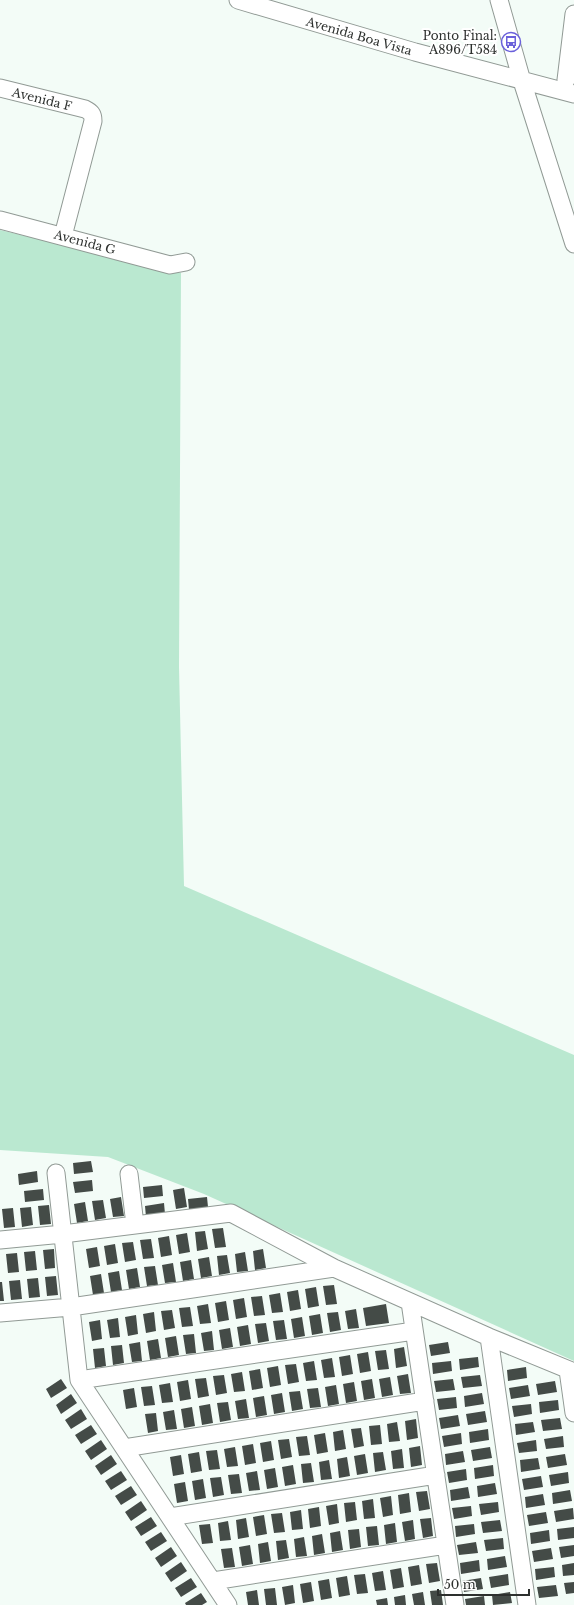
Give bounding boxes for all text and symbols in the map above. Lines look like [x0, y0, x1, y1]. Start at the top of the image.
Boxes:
street label: Avenida Boa Vista [303, 13, 414, 58]
place label: Ponto Final: A896/T584 [423, 28, 497, 57]
bus stop icon: Ponto Final: A896/T584 [500, 31, 522, 53]
street label: Avenida F [10, 84, 73, 114]
street label: Avenida G [51, 226, 118, 258]
scale bar [438, 1571, 529, 1597]
text: 50 m [444, 1577, 476, 1592]

